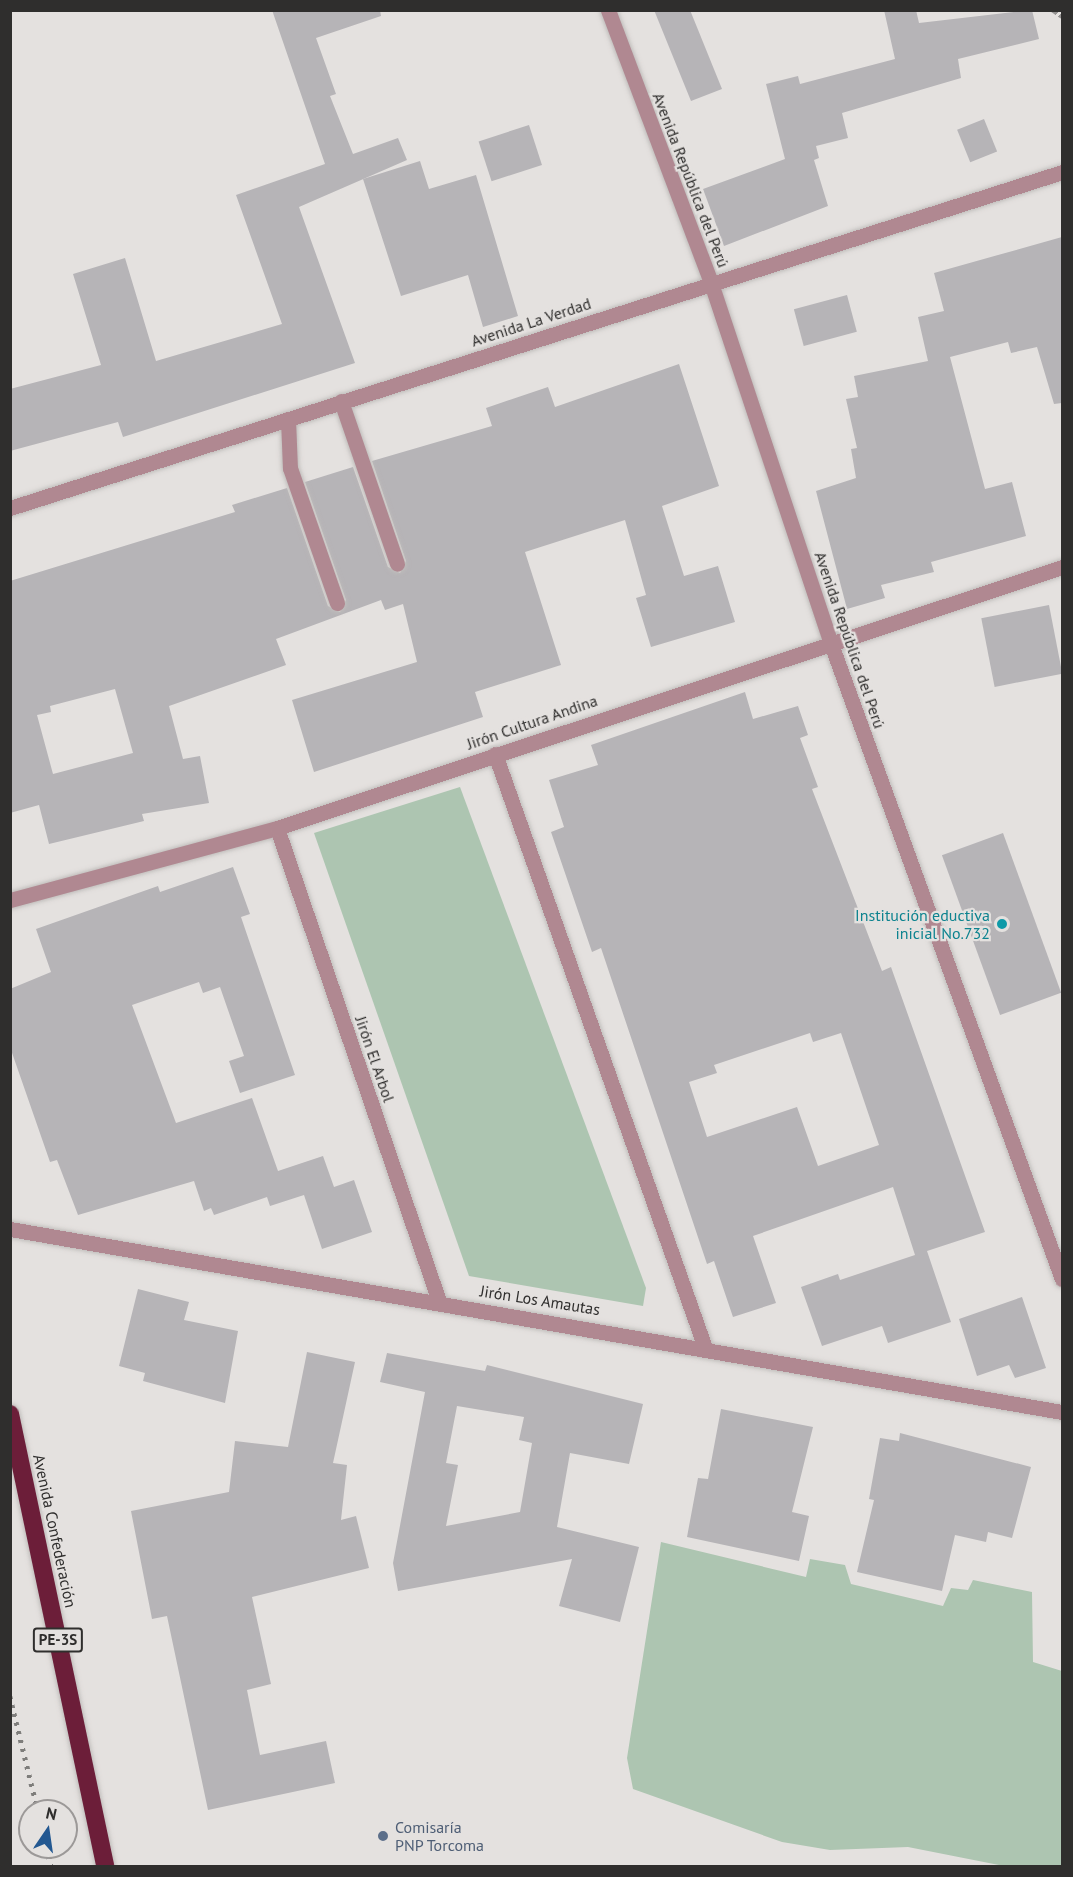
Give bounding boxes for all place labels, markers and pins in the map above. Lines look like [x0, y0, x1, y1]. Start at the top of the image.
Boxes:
place label: Institución eductiva inicial No.732 [855, 905, 990, 943]
marker: Institución eductiva inicial No.732 [995, 917, 1009, 931]
place label: Comisaría PNP Torcoma [395, 1817, 485, 1855]
marker: Comisaría PNP Torcoma [376, 1829, 390, 1843]

